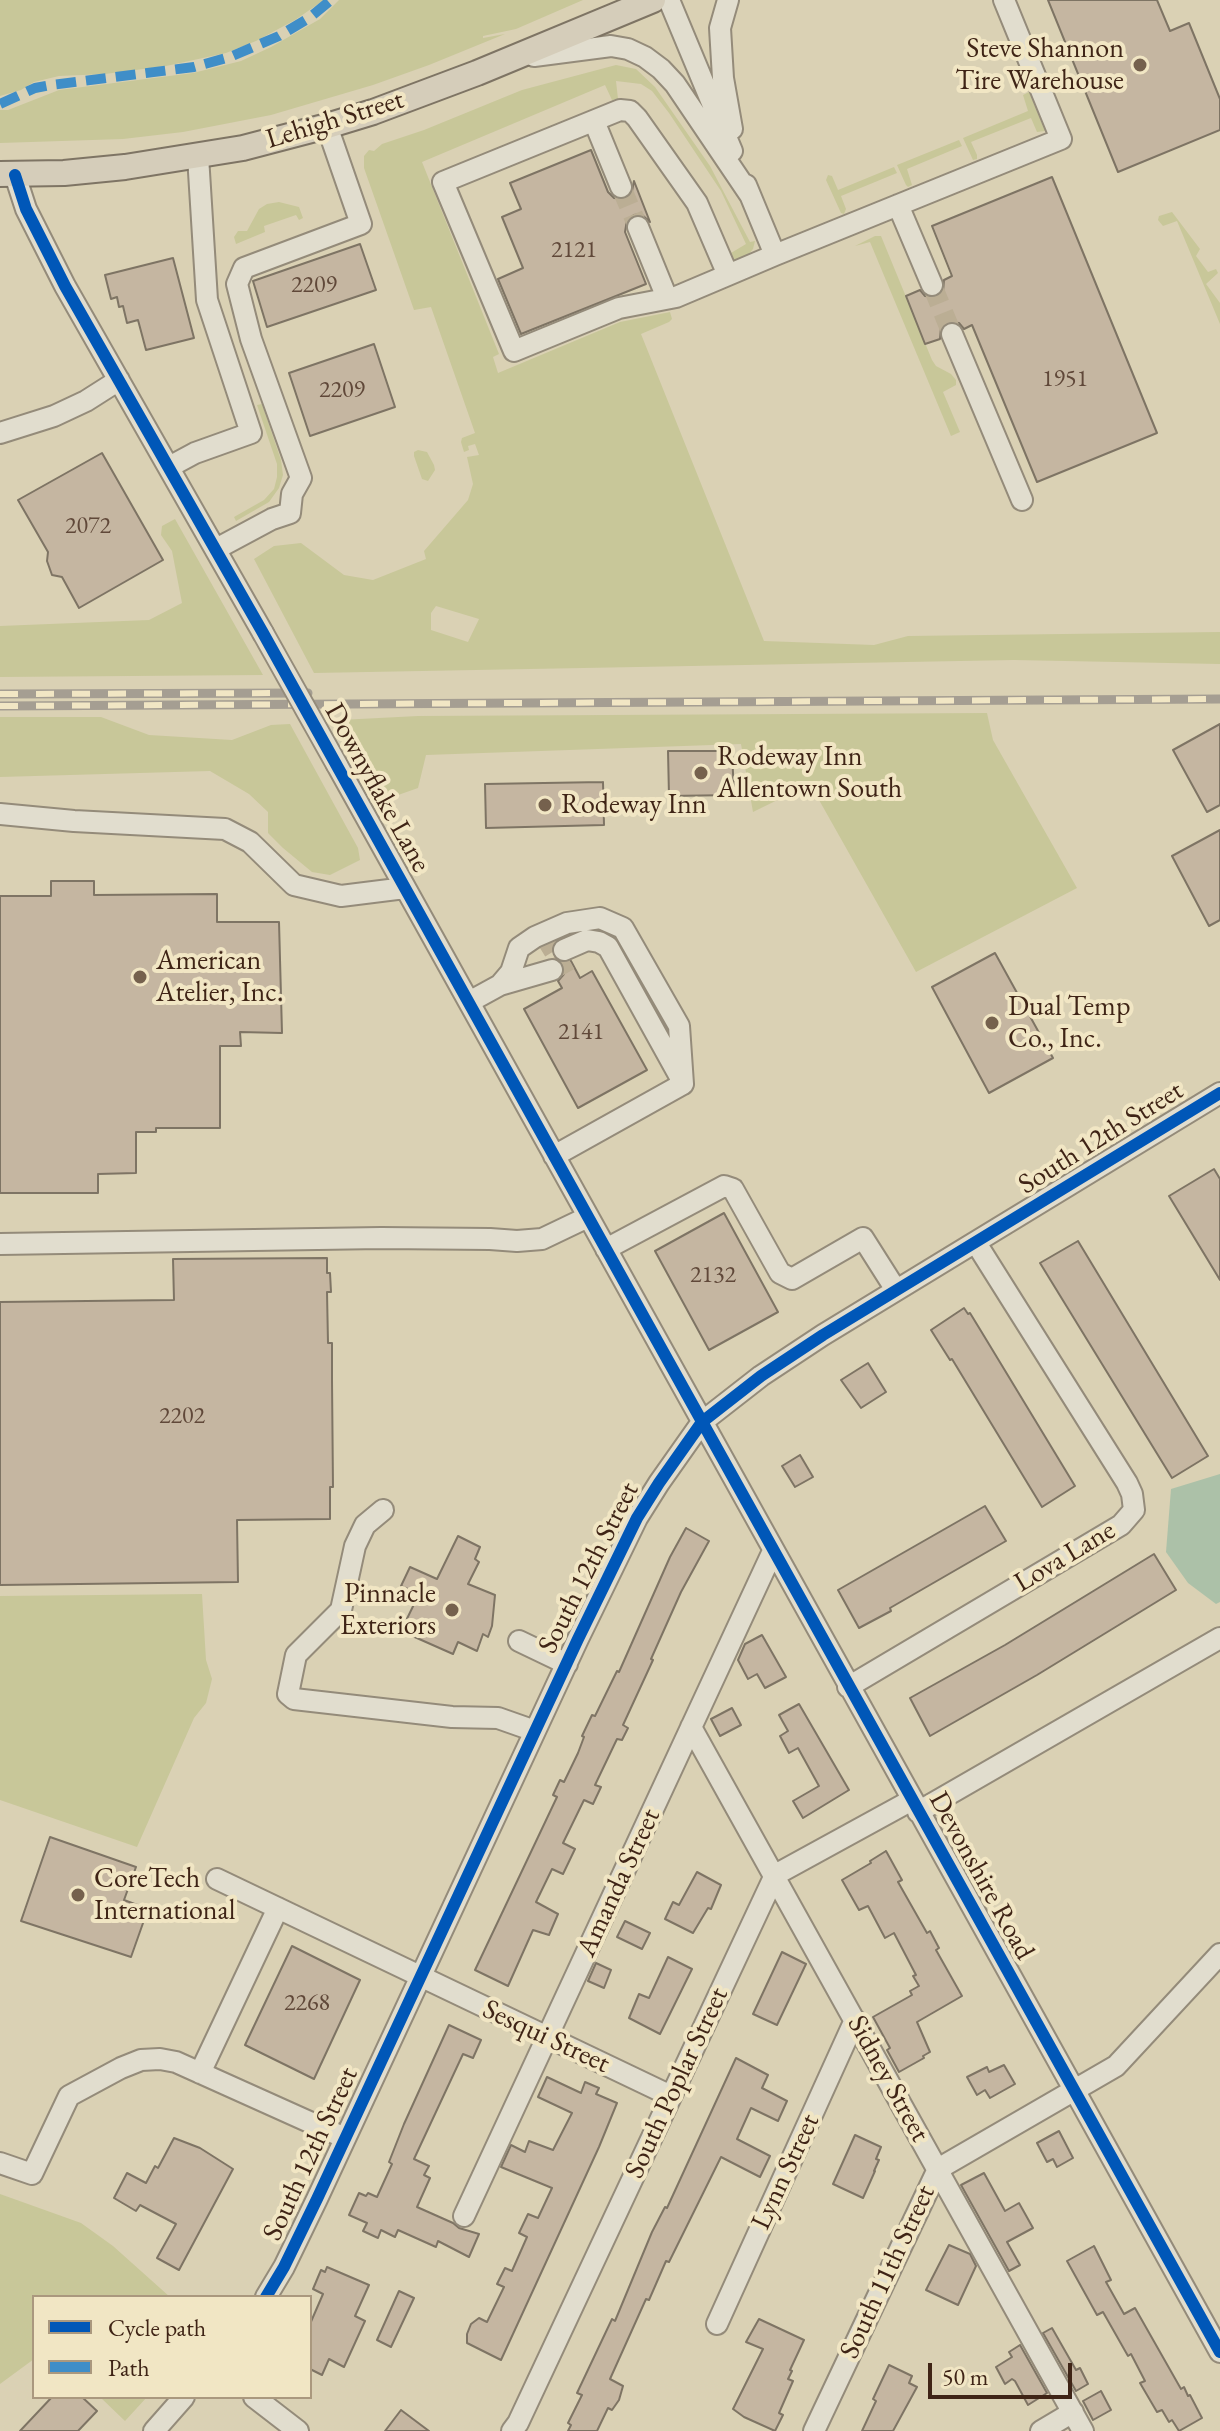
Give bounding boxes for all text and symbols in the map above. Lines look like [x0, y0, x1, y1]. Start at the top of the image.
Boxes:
place label: Steve Shannon Tire Warehouse [955, 32, 1124, 98]
marker: Steve Shannon Tire Warehouse [1131, 56, 1149, 74]
street label: Lehigh Street [262, 83, 408, 157]
house number: 2121 [551, 236, 597, 264]
house number: 2209 [291, 271, 337, 299]
house number: 1951 [1042, 365, 1088, 393]
house number: 2209 [319, 376, 365, 404]
house number: 2072 [65, 512, 111, 540]
street label: Downyflake Lane [317, 698, 437, 878]
place label: Rodeway Inn Allentown South [717, 740, 902, 806]
marker: Rodeway Inn Allentown South [692, 764, 710, 782]
place label: Rodeway Inn [561, 788, 707, 822]
marker: Rodeway Inn [536, 796, 554, 814]
place label: American Atelier, Inc. [156, 944, 283, 1010]
marker: American Atelier, Inc. [131, 968, 149, 986]
place label: Dual Temp Co., Inc. [1008, 990, 1130, 1056]
marker: Dual Temp Co., Inc. [983, 1014, 1001, 1032]
house number: 2141 [558, 1018, 604, 1046]
street label: South 12th Street [1013, 1074, 1189, 1202]
house number: 2132 [690, 1261, 736, 1289]
house number: 2202 [159, 1402, 205, 1430]
street label: South 12th Street [531, 1477, 647, 1659]
street label: Lova Lane [1009, 1514, 1121, 1600]
place label: Pinnacle Exteriors [340, 1577, 436, 1643]
marker: Pinnacle Exteriors [443, 1601, 461, 1619]
street label: Devonshire Road [921, 1786, 1041, 1966]
street label: Amanda Street [570, 1804, 668, 1962]
place label: CoreTech International [94, 1862, 236, 1928]
marker: CoreTech International [69, 1886, 87, 1904]
street label: South Poplar Street [618, 1982, 736, 2184]
house number: 2268 [284, 1989, 330, 2017]
street label: Sesqui Street [477, 1993, 615, 2081]
street label: Sidney Street [840, 2010, 936, 2148]
street label: South 12th Street [256, 2062, 366, 2246]
street label: Lynn Street [745, 2109, 827, 2235]
street label: South 11th Street [833, 2180, 943, 2364]
legend [32, 2295, 312, 2399]
text: Cycle path [108, 2312, 206, 2343]
scale bar [932, 2347, 1076, 2397]
text: Path [108, 2352, 150, 2383]
text: 50 m [942, 2361, 989, 2392]

